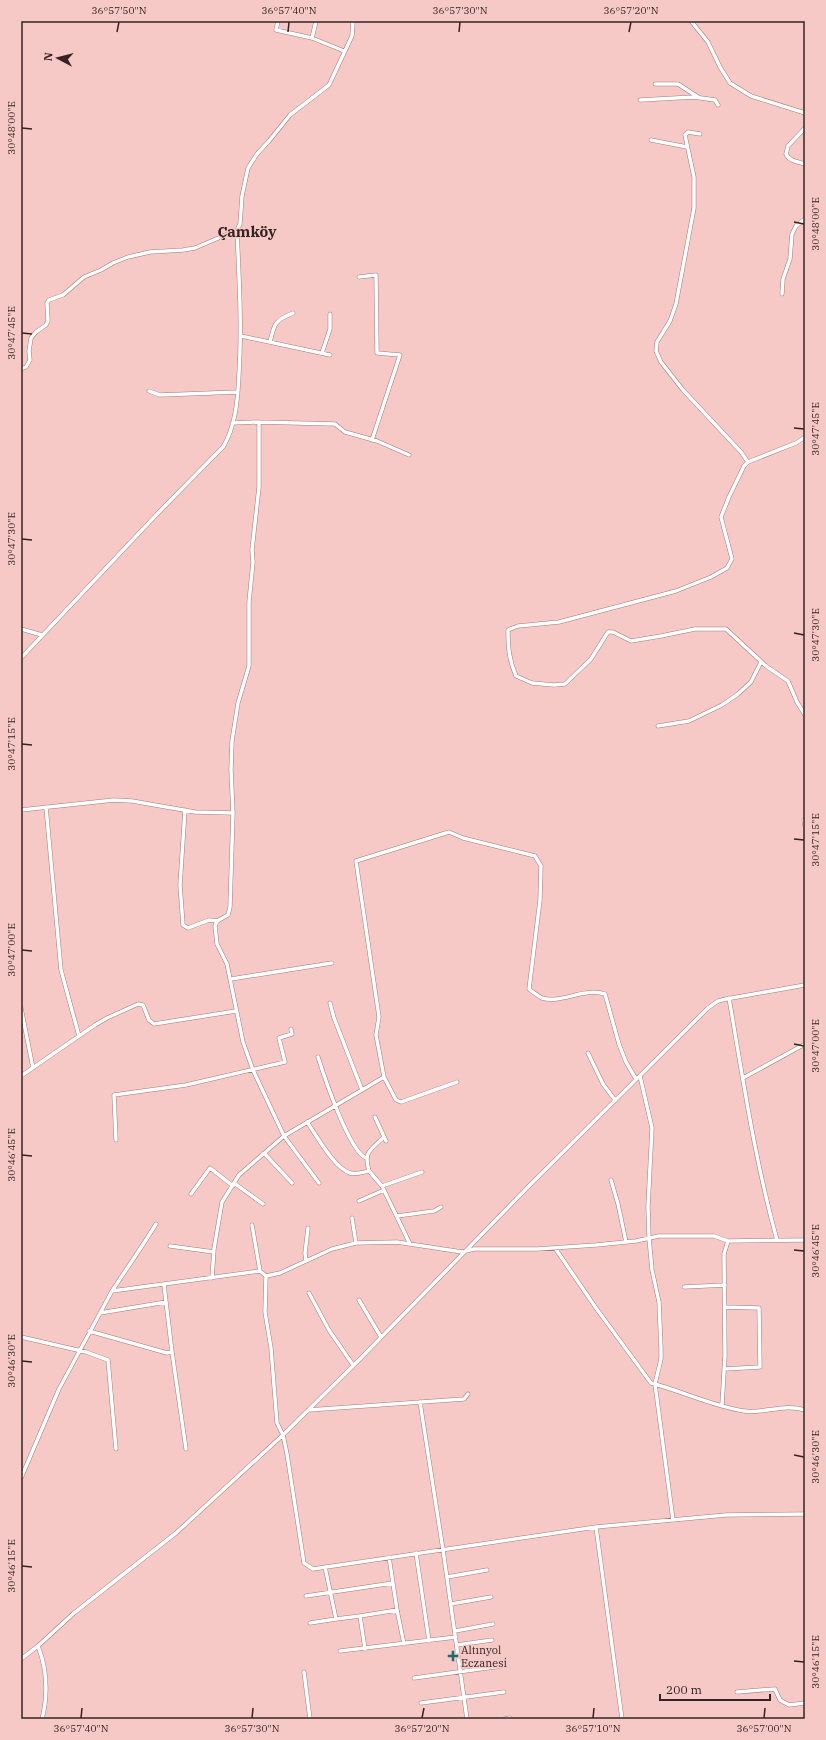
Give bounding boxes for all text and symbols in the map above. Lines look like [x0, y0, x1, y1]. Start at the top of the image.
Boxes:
text: 36°57'50"N [92, 4, 147, 17]
text: 36°57'40"N [262, 4, 317, 17]
text: 36°57'30"N [433, 4, 488, 17]
text: 36°57'20"N [604, 4, 659, 17]
north arrow [38, 38, 78, 78]
text: N [41, 51, 56, 62]
text: 30°48'00"E [5, 101, 18, 155]
text: 30°48'00"E [809, 197, 822, 251]
district label: Çamköy [217, 222, 277, 241]
text: 30°47'45"E [5, 306, 18, 360]
text: 30°47'45"E [809, 402, 822, 456]
text: 30°47'30"E [5, 512, 18, 566]
text: 30°47'30"E [809, 608, 822, 662]
text: 30°47'15"E [5, 717, 18, 771]
text: 30°47'15"E [809, 813, 822, 867]
text: 30°47'00"E [5, 923, 18, 977]
text: 30°47'00"E [809, 1019, 822, 1073]
text: 30°46'45"E [5, 1128, 18, 1182]
text: 30°46'45"E [809, 1224, 822, 1278]
text: 30°46'30"E [5, 1334, 18, 1388]
text: 30°46'30"E [809, 1430, 822, 1484]
text: 30°46'15"E [5, 1539, 18, 1593]
text: 30°46'15"E [809, 1635, 822, 1689]
place label: Altınyol Eczanesi [461, 1643, 508, 1670]
marker: Altınyol Eczanesi [448, 1651, 458, 1661]
scale bar [660, 1676, 770, 1702]
text: 200 m [666, 1682, 702, 1697]
text: 36°57'40"N [54, 1722, 109, 1735]
text: 36°57'30"N [225, 1722, 280, 1735]
text: 36°57'20"N [395, 1722, 450, 1735]
text: 36°57'10"N [566, 1722, 621, 1735]
text: 36°57'00"N [737, 1722, 792, 1735]

